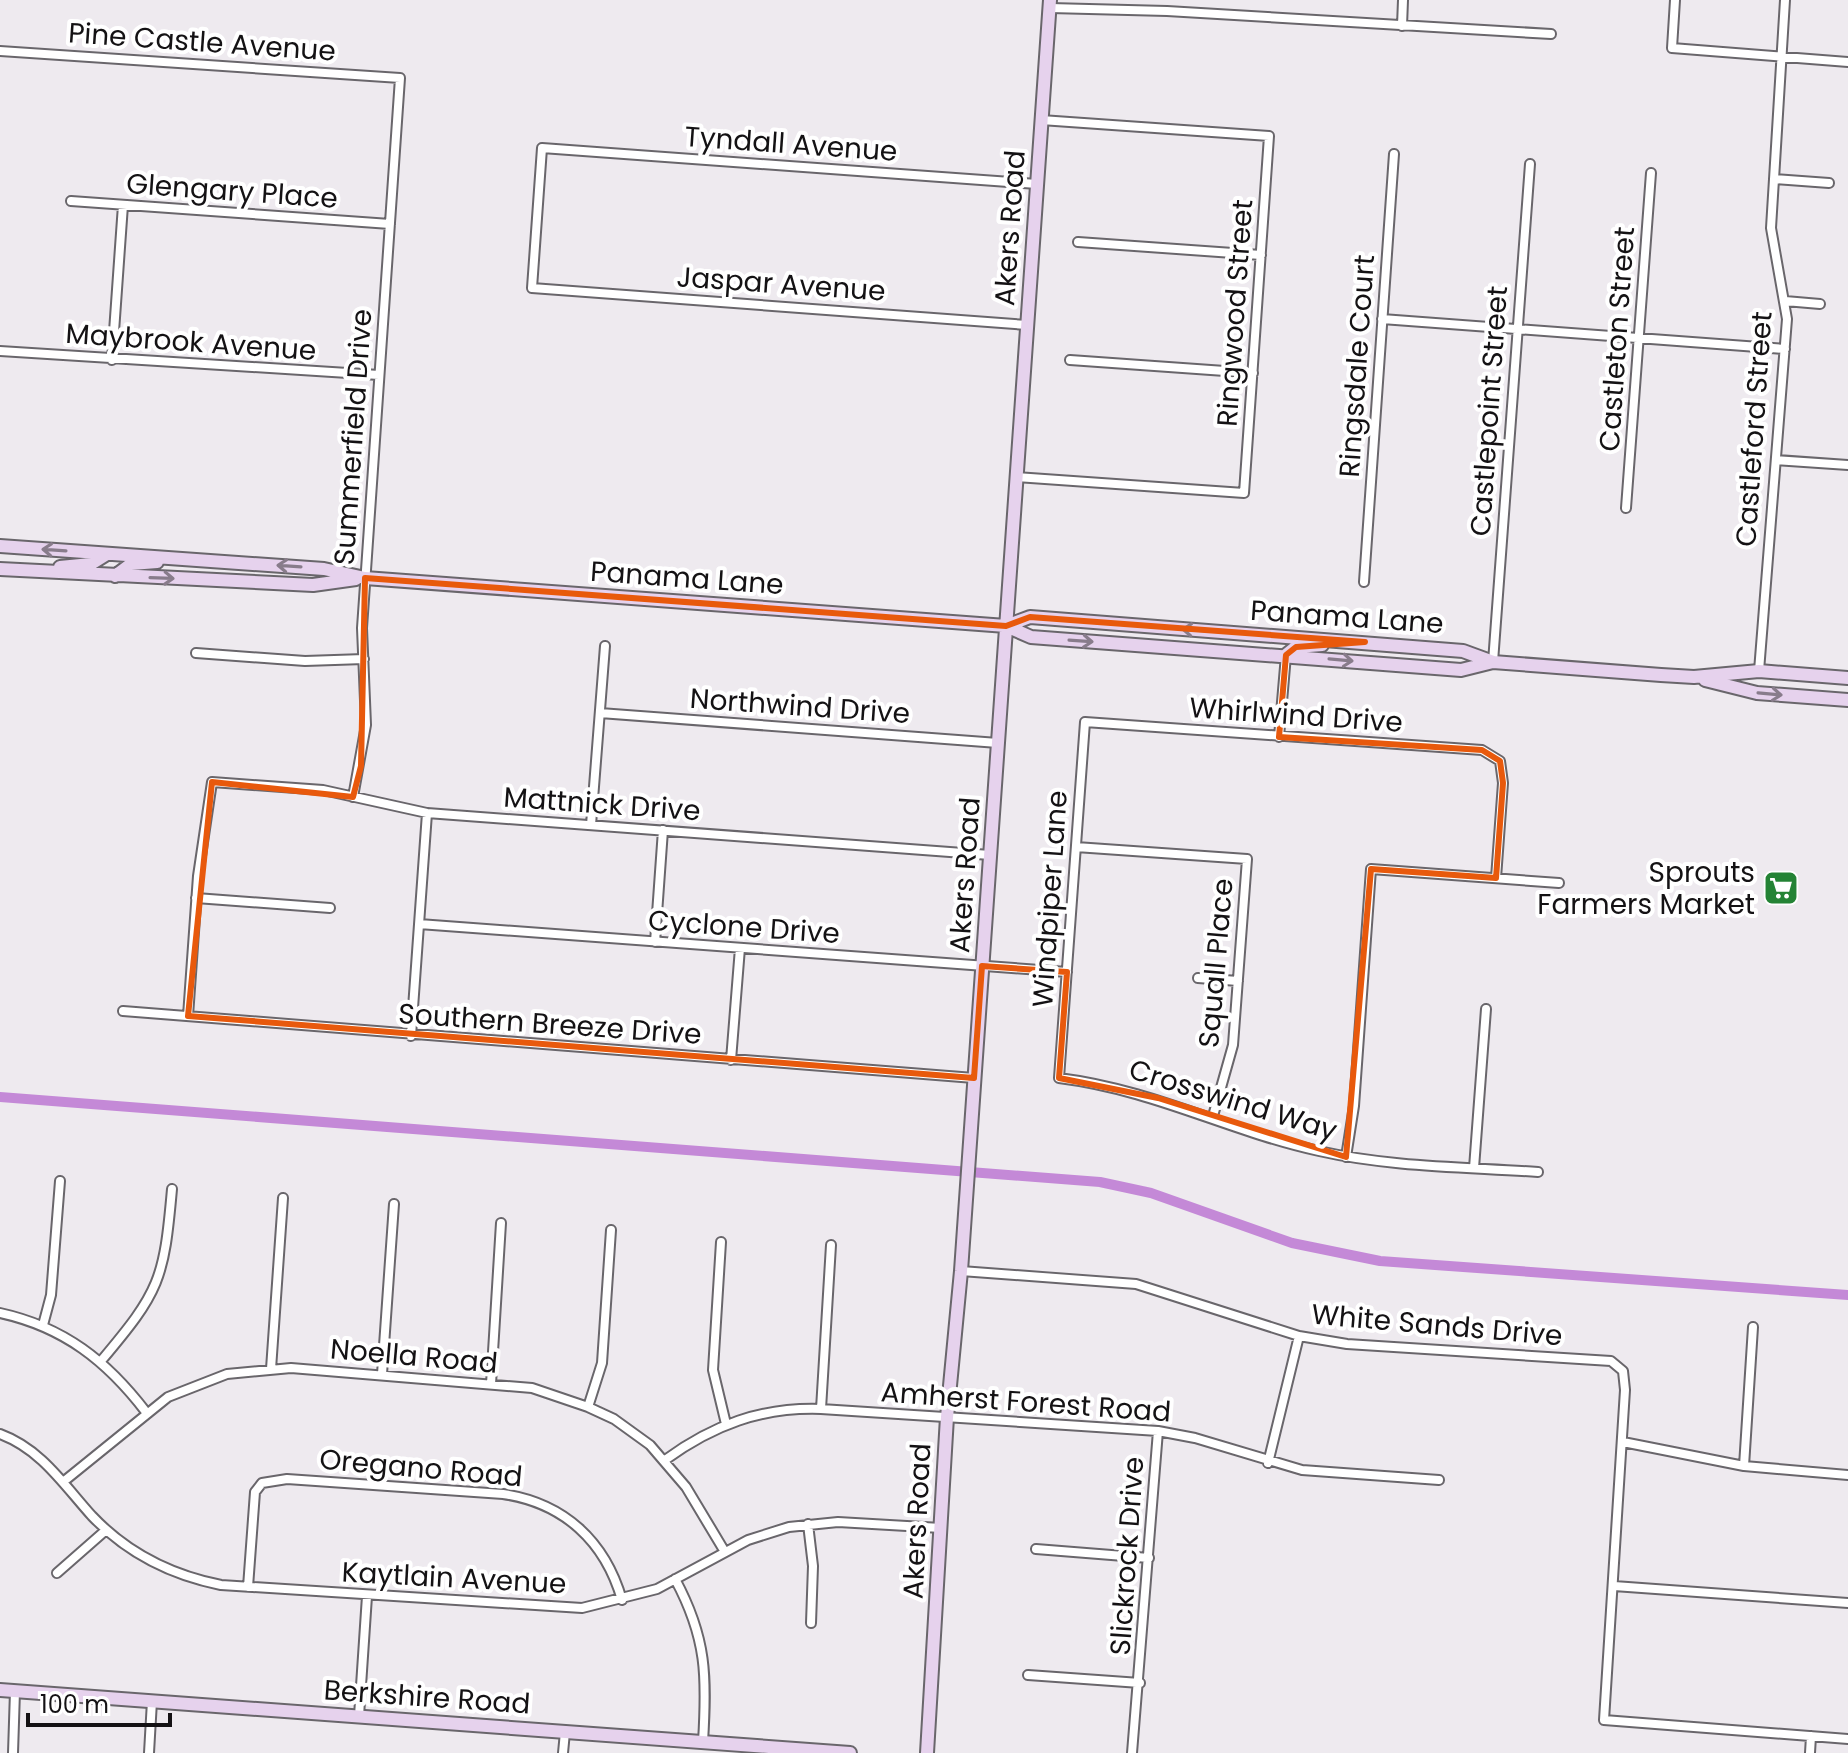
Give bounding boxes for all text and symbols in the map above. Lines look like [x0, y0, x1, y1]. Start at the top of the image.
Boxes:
street label: Pine Castle Avenue [67, 13, 337, 71]
street label: Tyndall Avenue [683, 117, 899, 171]
street label: Akers Road [985, 149, 1035, 307]
street label: Glengary Place [125, 164, 339, 218]
street label: Ringwood Street [1208, 198, 1262, 428]
street label: Castleton Street [1590, 225, 1644, 453]
street label: Ringsdale Court [1330, 253, 1384, 479]
street label: Jaspar Avenue [675, 257, 887, 311]
street label: Castlepoint Street [1461, 284, 1517, 538]
street label: Summerfield Drive [325, 308, 381, 566]
street label: Castleford Street [1726, 310, 1782, 548]
street label: Maybrook Avenue [64, 314, 318, 370]
one-way arrow [41, 542, 68, 557]
street label: Panama Lane [589, 552, 785, 604]
one-way arrow [276, 558, 303, 573]
one-way arrow [148, 571, 175, 586]
street label: Panama Lane [1249, 591, 1445, 643]
one-way arrow [1181, 622, 1208, 637]
one-way arrow [1067, 634, 1094, 649]
one-way arrow [1327, 652, 1354, 667]
street label: Northwind Drive [689, 679, 911, 733]
one-way arrow [1756, 687, 1783, 702]
street label: Whirlwind Drive [1188, 688, 1404, 742]
street label: Mattnick Drive [502, 778, 702, 830]
street label: Windpiper Lane [1023, 789, 1077, 1009]
street label: Akers Road [940, 796, 990, 954]
place label: Sprouts Farmers Market [1537, 853, 1755, 924]
supermarket icon: Sprouts Farmers Market [1762, 869, 1800, 907]
street label: Squall Place [1189, 877, 1243, 1049]
street label: Cyclone Drive [647, 901, 841, 953]
street label: Southern Breeze Drive [397, 994, 703, 1054]
street label: Crosswind Way [1124, 1050, 1342, 1150]
street label: White Sands Drive [1310, 1295, 1564, 1355]
street label: Noella Road [329, 1329, 499, 1383]
street label: Amherst Forest Road [880, 1372, 1172, 1432]
street label: Oregano Road [318, 1440, 524, 1496]
street label: Akers Road [893, 1442, 941, 1600]
street label: Slickrock Drive [1101, 1455, 1153, 1657]
street label: Kaytlain Avenue [341, 1553, 567, 1603]
street label: Berkshire Road [322, 1670, 532, 1724]
scale bar [28, 1677, 170, 1727]
text: 100 m [40, 1688, 109, 1721]

